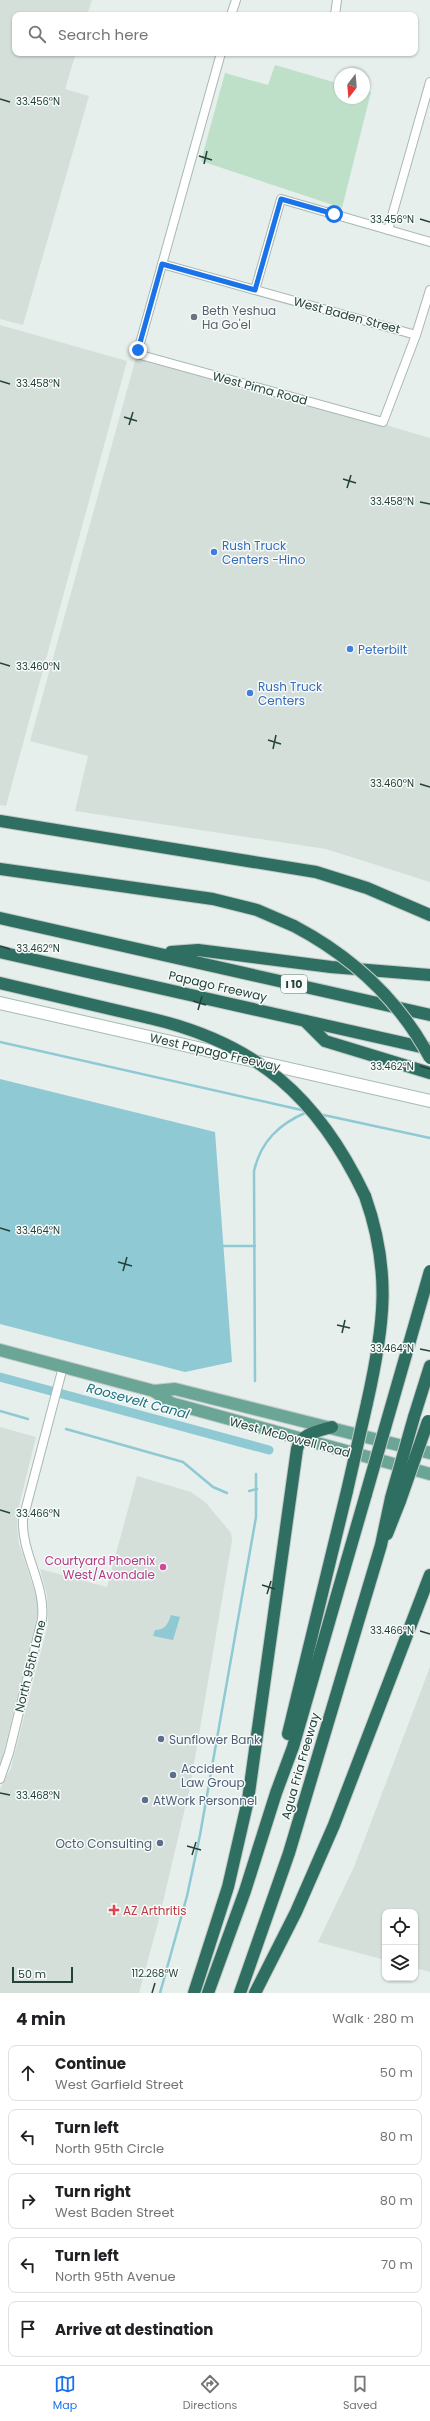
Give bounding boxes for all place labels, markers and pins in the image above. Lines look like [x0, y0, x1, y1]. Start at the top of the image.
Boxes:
place label: Beth Yeshua Ha Go'el [202, 302, 276, 333]
marker: Beth Yeshua Ha Go'el [189, 312, 199, 322]
place label: Rush Truck Centers -Hino [222, 537, 306, 568]
marker: Rush Truck Centers -Hino [209, 547, 219, 557]
place label: Peterbilt [358, 641, 407, 658]
marker: Peterbilt [345, 644, 355, 654]
place label: Rush Truck Centers [258, 678, 323, 709]
marker: Rush Truck Centers [245, 688, 255, 698]
place label: Courtyard Phoenix West/Avondale [45, 1552, 155, 1583]
marker: Courtyard Phoenix West/Avondale [158, 1562, 168, 1572]
place label: Sunflower Bank [169, 1731, 261, 1748]
marker: Sunflower Bank [156, 1734, 166, 1744]
place label: Accident Law Group [181, 1760, 245, 1791]
marker: Accident Law Group [168, 1770, 178, 1780]
place label: AtWork Personnel [153, 1792, 257, 1809]
marker: AtWork Personnel [140, 1795, 150, 1805]
place label: Octo Consulting [55, 1835, 152, 1852]
marker: Octo Consulting [155, 1838, 165, 1848]
place label: AZ Arthritis [123, 1902, 186, 1919]
marker: AZ Arthritis [108, 1904, 120, 1916]

